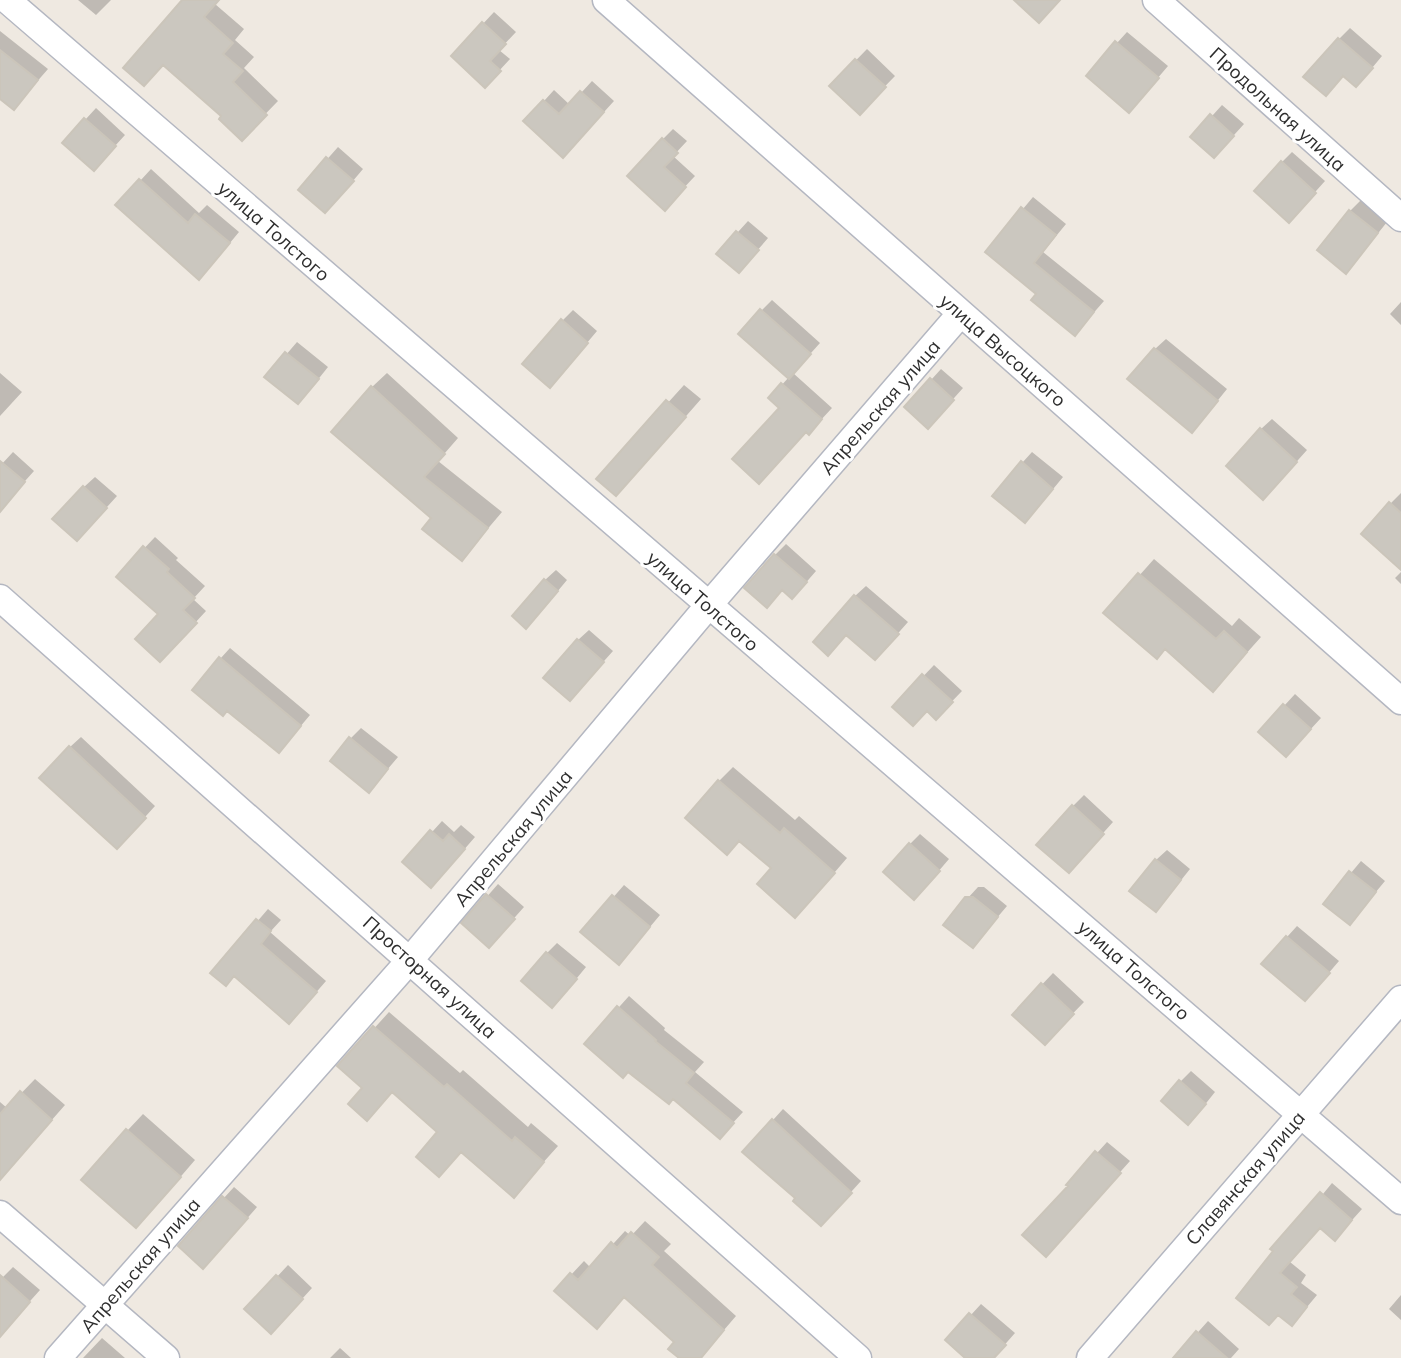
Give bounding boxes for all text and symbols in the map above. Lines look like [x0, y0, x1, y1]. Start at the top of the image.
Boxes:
street label: Продольная улица [1205, 42, 1351, 176]
street label: улица Толстого [213, 176, 335, 286]
street label: улица Высоцкого [935, 288, 1071, 412]
street label: Апрельская улица [815, 335, 945, 479]
street label: улица Толстого [642, 546, 764, 656]
street label: Апрельская улица [449, 765, 577, 911]
street label: Просторная улица [358, 911, 502, 1043]
street label: улица Толстого [1073, 915, 1195, 1025]
street label: Славянская улица [1180, 1106, 1310, 1250]
street label: Апрельская улица [75, 1193, 205, 1337]

